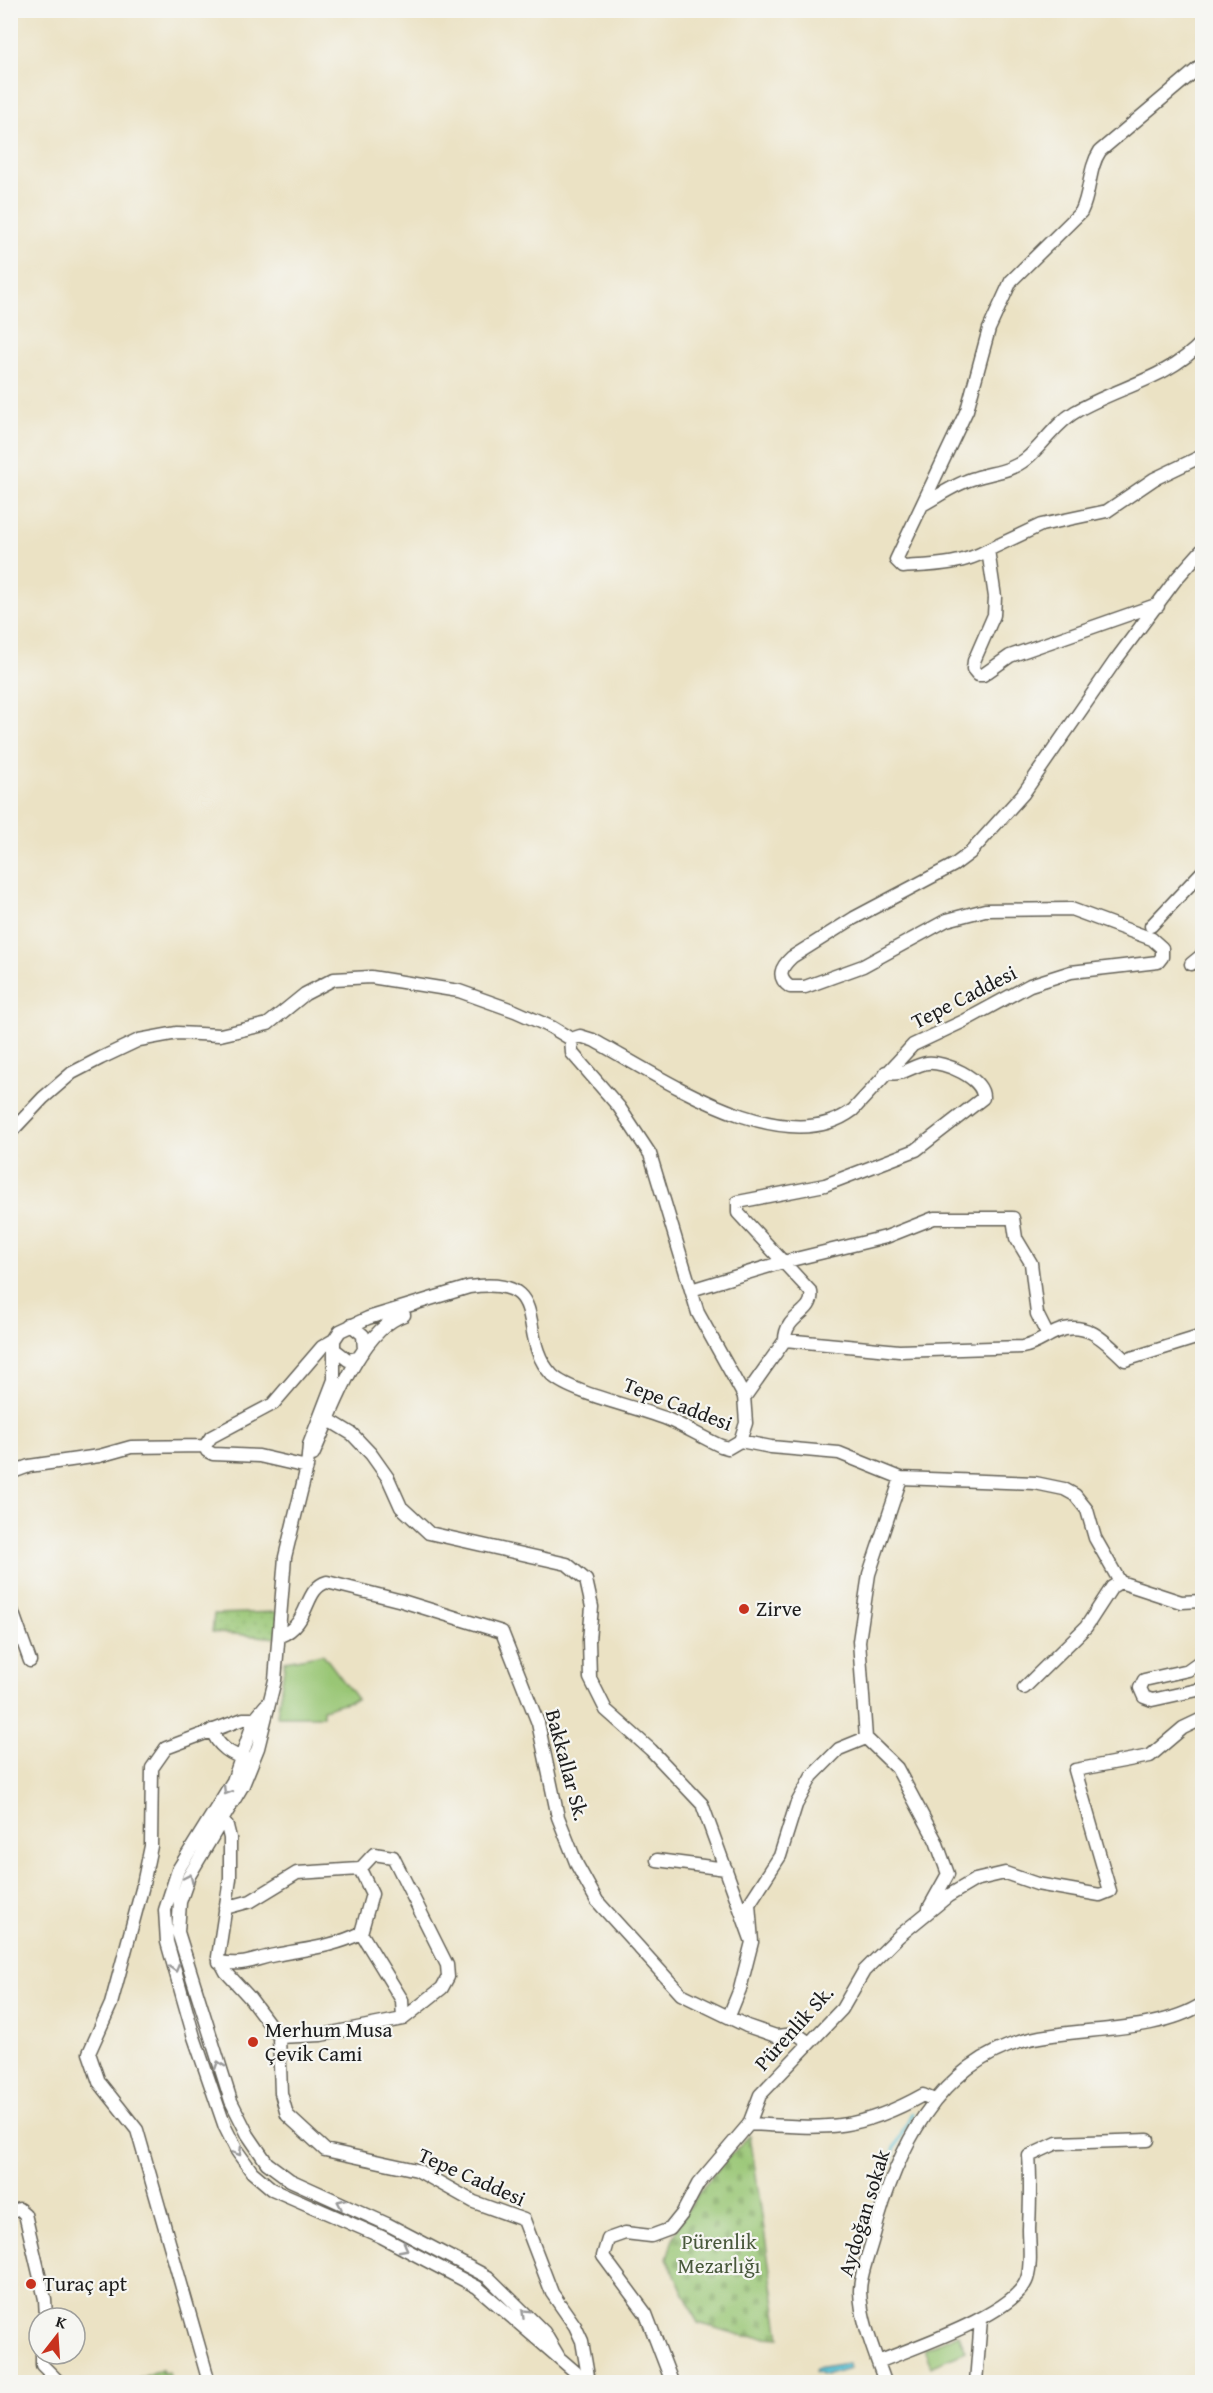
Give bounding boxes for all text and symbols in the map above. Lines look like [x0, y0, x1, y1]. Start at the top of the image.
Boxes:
street label: Tepe Caddesi [906, 957, 1022, 1036]
street label: Tepe Caddesi [619, 1369, 737, 1439]
place label: Zirve [756, 1593, 802, 1624]
marker: Zirve [737, 1602, 751, 1616]
street label: Bakkallar Sk. [538, 1706, 597, 1824]
one-way arrow [222, 1785, 234, 1795]
one-way arrow [182, 1873, 194, 1884]
one-way arrow [168, 1963, 180, 1973]
street label: Pürenlik Sk. [747, 1978, 841, 2077]
place label: Merhum Musa Çevik Cami [265, 2014, 393, 2069]
marker: Merhum Musa Çevik Cami [246, 2035, 260, 2049]
one-way arrow [214, 2060, 226, 2071]
street label: Tepe Caddesi [414, 2139, 531, 2214]
street label: Aydoğan sokak [830, 2145, 898, 2280]
one-way arrow [231, 2146, 243, 2156]
one-way arrow [336, 2198, 347, 2210]
park label: Pürenlik Mezarlığı [678, 2226, 761, 2281]
one-way arrow [398, 2241, 408, 2252]
place label: Turaç apt [43, 2268, 128, 2299]
marker: Turaç apt [24, 2277, 38, 2291]
north arrow [27, 2306, 87, 2366]
text: K [53, 2309, 71, 2335]
one-way arrow [521, 2309, 531, 2320]

